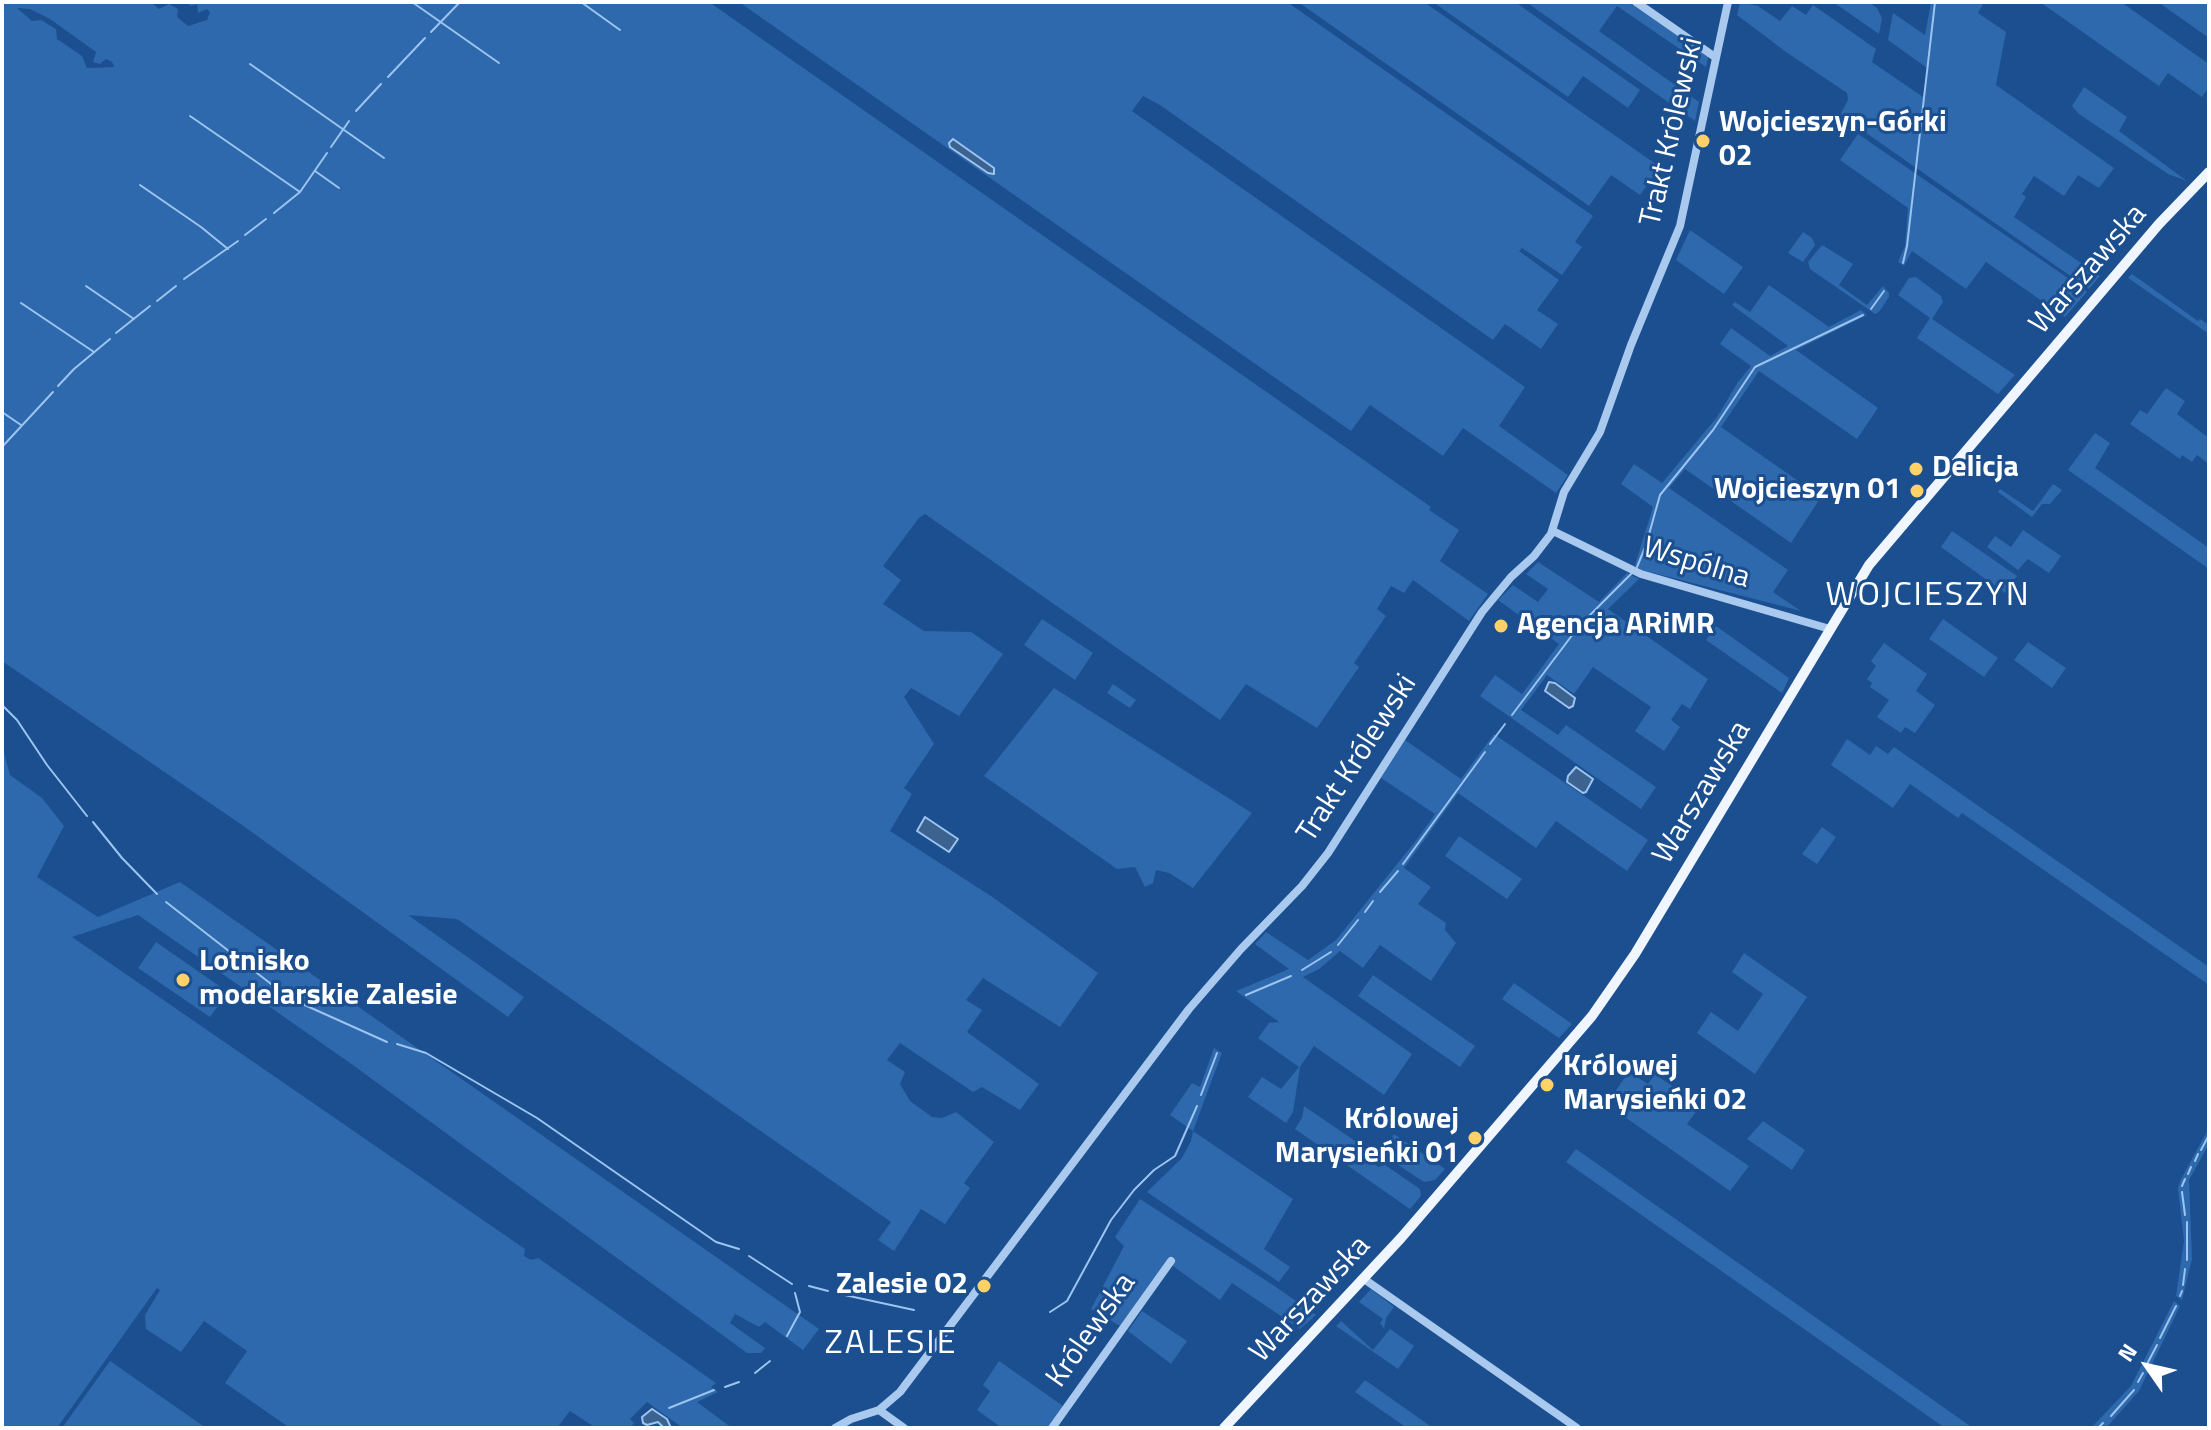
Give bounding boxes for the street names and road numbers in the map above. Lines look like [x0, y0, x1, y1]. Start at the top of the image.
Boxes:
street label: Trakt Królewski [1634, 34, 1712, 230]
street label: Warszawska [2023, 198, 2155, 342]
street label: Wspólna [1638, 531, 1754, 597]
street label: Trakt Królewski [1290, 668, 1426, 850]
street label: Warszawska [1646, 715, 1760, 871]
street label: Warszawska [1243, 1229, 1379, 1371]
street label: Królewska [1040, 1267, 1144, 1395]

